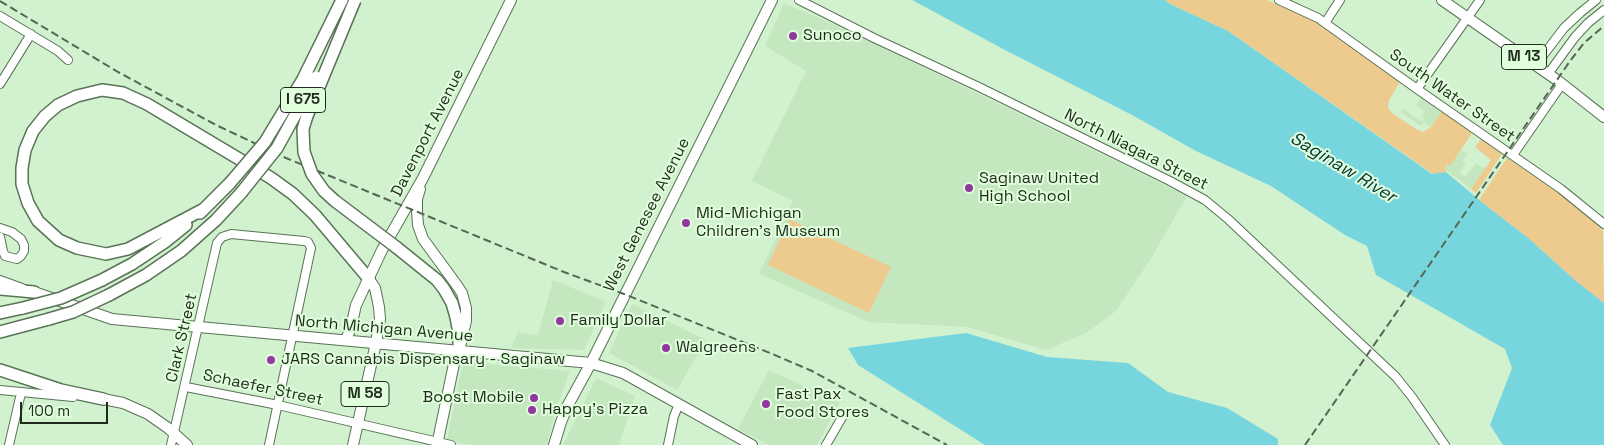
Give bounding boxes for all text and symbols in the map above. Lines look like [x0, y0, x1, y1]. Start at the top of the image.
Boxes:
place label: Sunoco [803, 26, 862, 46]
marker: Sunoco [787, 30, 799, 42]
road number: M 13 [1502, 44, 1546, 70]
street label: South Water Street [1386, 45, 1518, 147]
street label: Davenport Avenue [387, 66, 469, 200]
road number: I 675 [280, 88, 326, 112]
street label: North Niagara Street [1061, 105, 1211, 195]
water label: Saginaw River [1286, 128, 1400, 208]
street label: West Genesee Avenue [600, 135, 694, 295]
place label: Saginaw United High School [979, 169, 1099, 207]
marker: Saginaw United High School [963, 182, 975, 194]
place label: Mid-Michigan Children's Museum [696, 204, 840, 242]
marker: Mid-Michigan Children's Museum [680, 217, 692, 229]
street label: Clark Street [162, 291, 202, 385]
place label: Family Dollar [570, 311, 667, 331]
street label: North Michigan Avenue [294, 312, 474, 346]
marker: Family Dollar [554, 315, 566, 327]
place label: Walgreens [676, 338, 756, 358]
marker: Walgreens [660, 342, 672, 354]
place label: JARS Cannabis Dispensary - Saginaw [281, 350, 565, 370]
marker: JARS Cannabis Dispensary - Saginaw [265, 354, 277, 366]
street label: Schaefer Street [201, 366, 325, 410]
road number: M 58 [341, 382, 389, 406]
place label: Fast Pax Food Stores [776, 385, 869, 423]
place label: Boost Mobile [423, 388, 524, 408]
scale bar [22, 392, 110, 424]
marker: Boost Mobile [528, 392, 540, 404]
marker: Fast Pax Food Stores [760, 398, 772, 410]
place label: Happy's Pizza [542, 400, 648, 420]
text: 100 m [28, 401, 70, 420]
marker: Happy's Pizza [526, 404, 538, 416]

